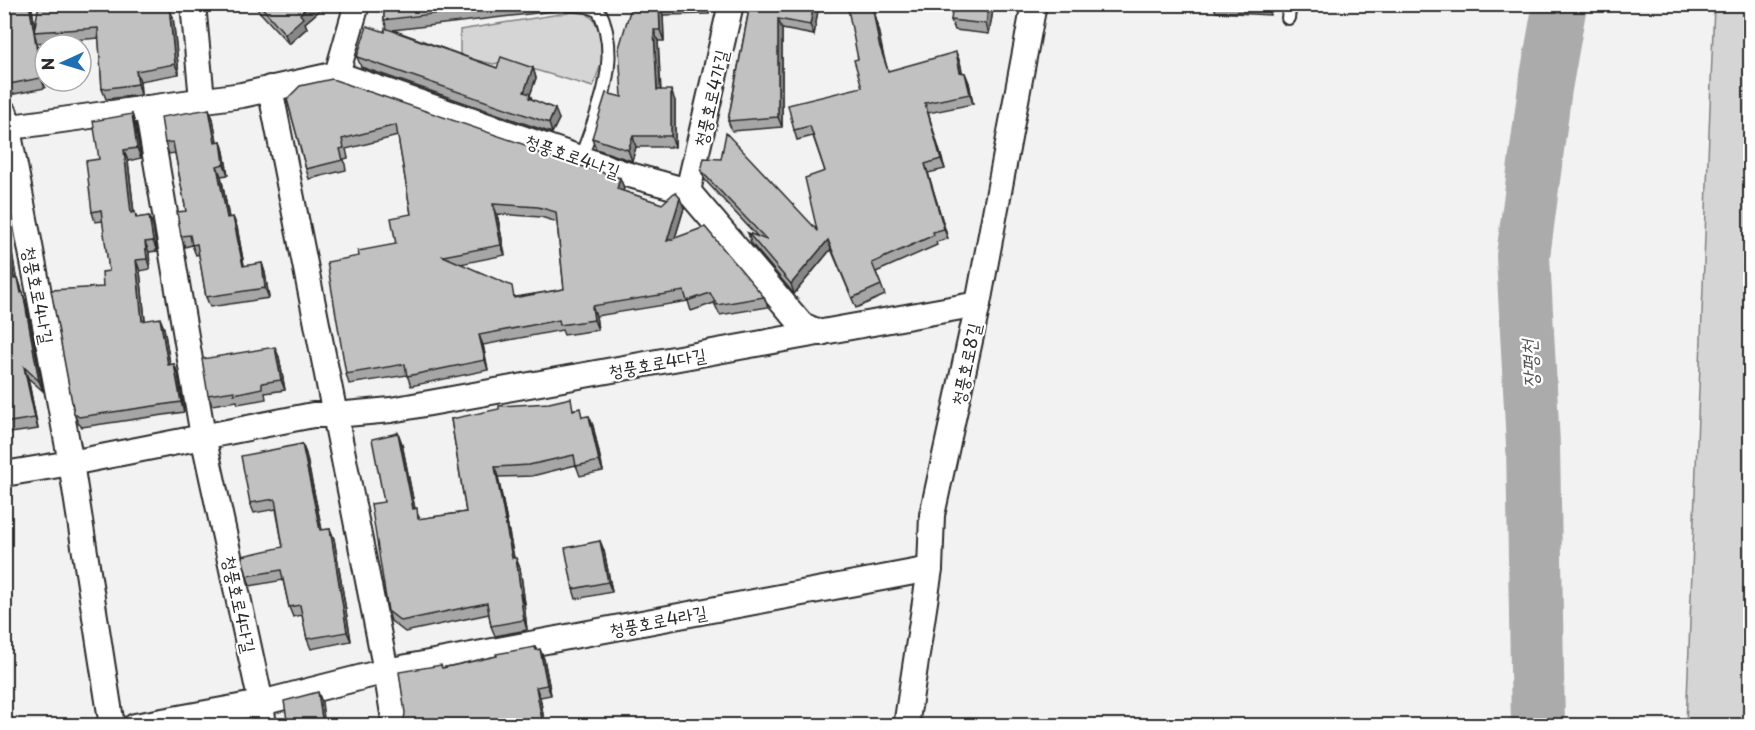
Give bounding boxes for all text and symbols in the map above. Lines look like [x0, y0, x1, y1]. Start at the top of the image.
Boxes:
north arrow [33, 33, 93, 93]
street label: 청풍호로4가길 [686, 46, 734, 149]
text: N [35, 57, 59, 71]
street label: 청풍호로4나길 [522, 126, 625, 184]
street label: 청풍호로4나길 [16, 244, 62, 347]
street label: 청풍호로8길 [943, 320, 987, 408]
water label: 장평천 [1513, 337, 1545, 389]
street label: 청풍호로4다길 [606, 340, 708, 384]
street label: 청풍호로4다길 [217, 553, 264, 656]
street label: 청풍호로4라길 [607, 597, 710, 643]

